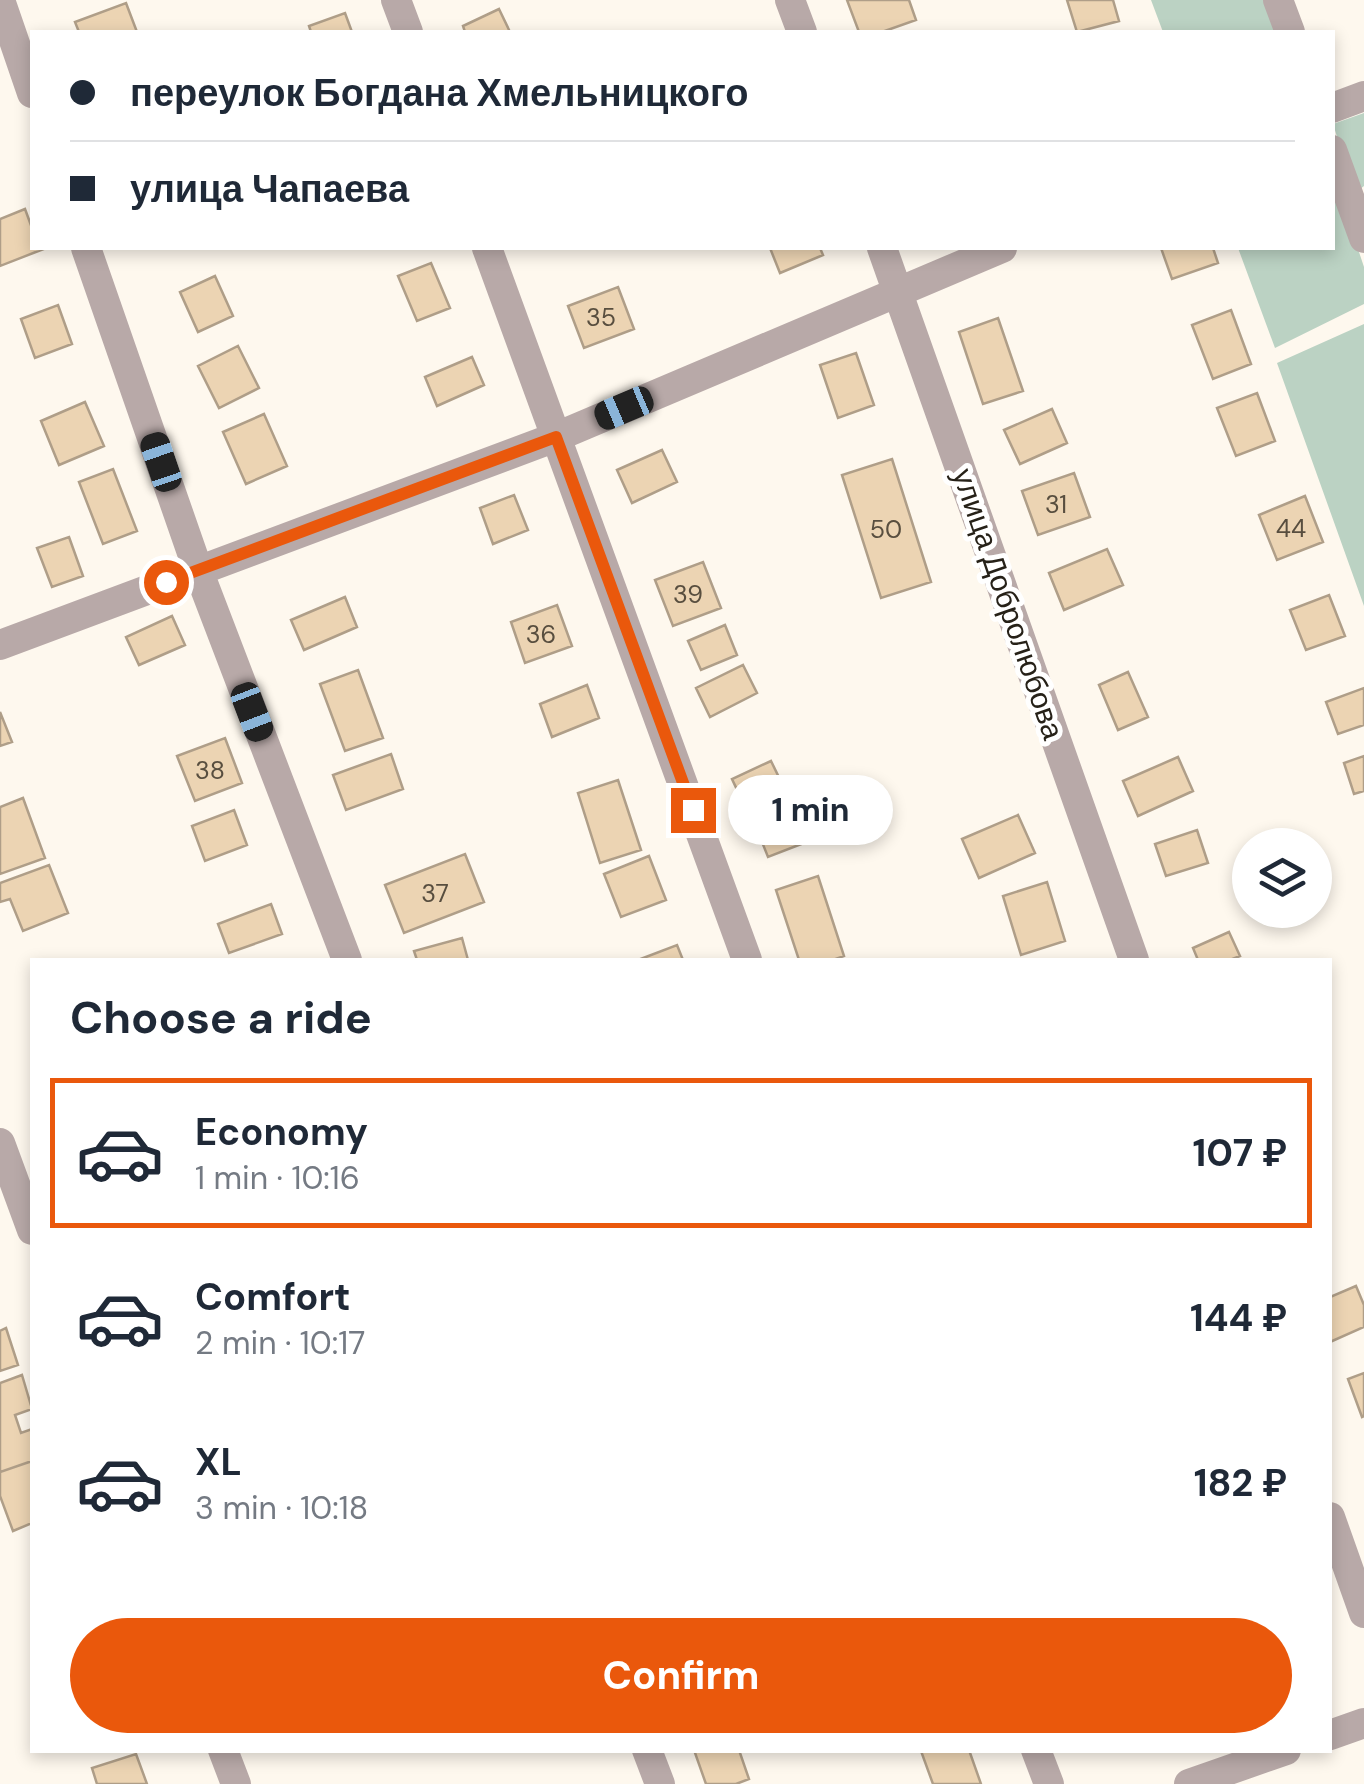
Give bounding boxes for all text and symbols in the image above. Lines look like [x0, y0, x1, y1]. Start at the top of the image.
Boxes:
text: переулок Богдана Хмельницкого [130, 68, 749, 118]
text: улица Чапаева [130, 164, 409, 214]
house number: 35 [586, 301, 616, 334]
car [591, 382, 657, 434]
car [137, 429, 185, 495]
street label: улица Добролюбова [944, 463, 1073, 745]
house number: 31 [1045, 488, 1067, 521]
house number: 44 [1276, 512, 1306, 545]
house number: 50 [870, 513, 902, 546]
route start [144, 560, 189, 605]
house number: 39 [673, 578, 703, 611]
house number: 36 [526, 618, 556, 651]
car [227, 679, 277, 745]
house number: 38 [195, 754, 225, 787]
callout: 1 min [728, 775, 893, 845]
route end [671, 788, 716, 833]
text: 1 min [772, 789, 849, 831]
map controls [1232, 828, 1332, 928]
button: layers [1232, 828, 1332, 928]
house number: 37 [421, 877, 449, 910]
text: Choose a ride [70, 988, 372, 1047]
text: Economy [195, 1107, 368, 1157]
icon: car [75, 1108, 165, 1198]
text: 107 ₽ [1192, 1128, 1287, 1178]
text: 1 min · 10:16 [195, 1157, 360, 1199]
text: Comfort [195, 1272, 351, 1322]
icon: car [75, 1273, 165, 1363]
text: 144 ₽ [1190, 1293, 1287, 1343]
text: 2 min · 10:17 [195, 1322, 365, 1364]
text: XL [195, 1437, 242, 1487]
icon: car [75, 1438, 165, 1528]
text: 182 ₽ [1194, 1458, 1287, 1508]
text: 3 min · 10:18 [195, 1487, 368, 1529]
button: Confirm [70, 1618, 1292, 1733]

